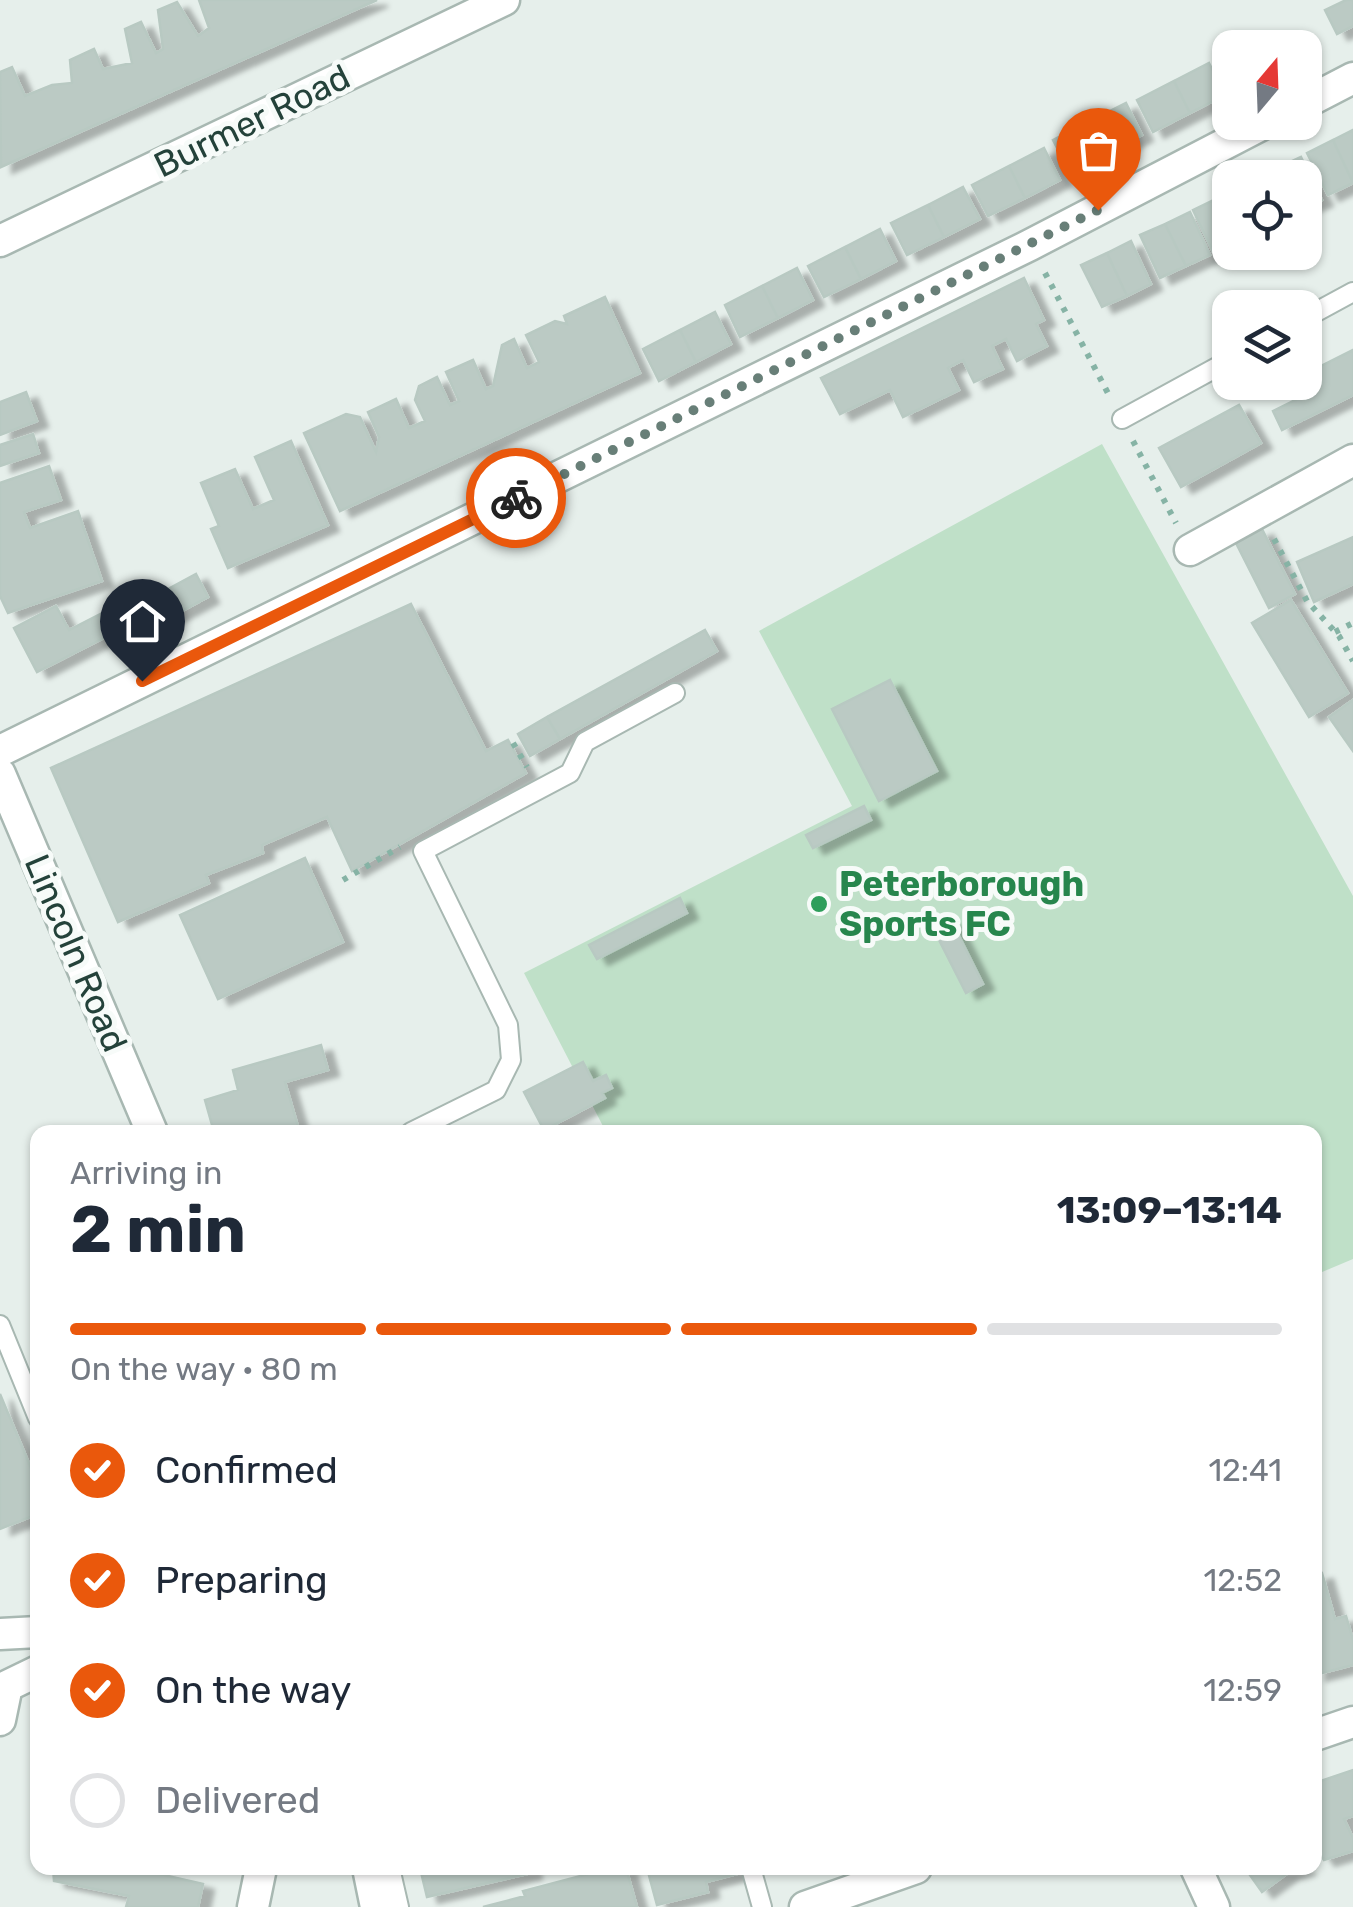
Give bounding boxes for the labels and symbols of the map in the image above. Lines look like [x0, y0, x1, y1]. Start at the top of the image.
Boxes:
north arrow [1212, 30, 1322, 140]
street label: Burmer Road [147, 56, 357, 186]
pin [1056, 108, 1141, 211]
courier [466, 448, 566, 548]
pin [100, 579, 185, 682]
street label: Lincoln Road [16, 848, 136, 1058]
place label: Peterborough Sports FC [839, 863, 1084, 945]
marker: Peterborough Sports FC [808, 893, 830, 915]

